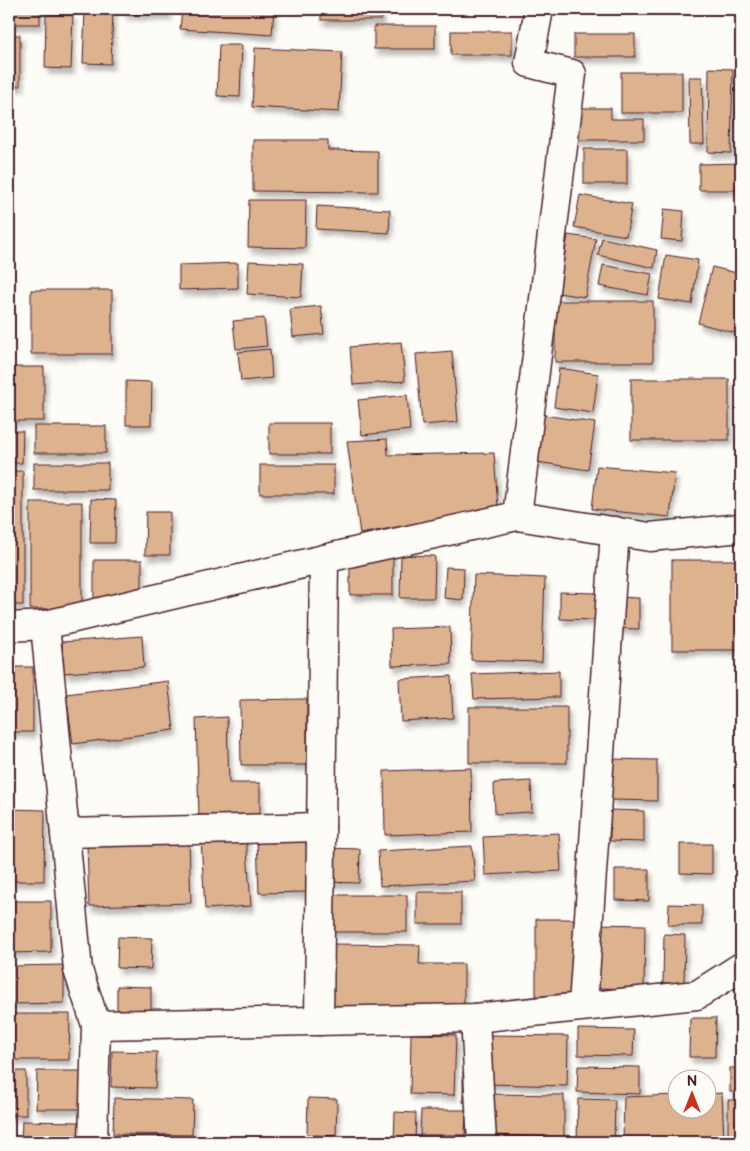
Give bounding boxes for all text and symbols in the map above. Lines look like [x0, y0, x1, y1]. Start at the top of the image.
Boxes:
north arrow [668, 1068, 718, 1118]
text: N [687, 1073, 697, 1090]

